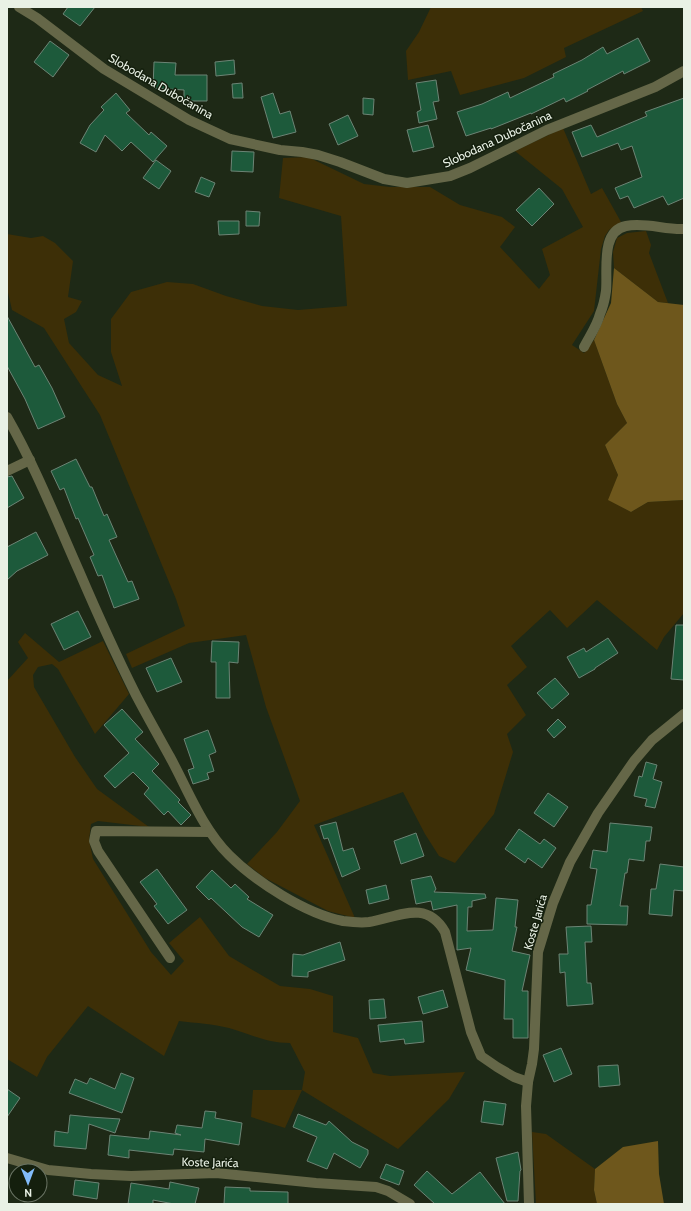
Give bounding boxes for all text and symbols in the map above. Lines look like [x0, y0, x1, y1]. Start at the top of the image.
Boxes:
street label: Slobodana Dubočanina [106, 50, 216, 122]
street label: Slobodana Dubočanina [440, 107, 554, 171]
street label: Koste Jarića [520, 892, 550, 951]
street label: Koste Jarića [181, 1154, 239, 1170]
north arrow [8, 1163, 48, 1203]
text: N [24, 1186, 32, 1200]

